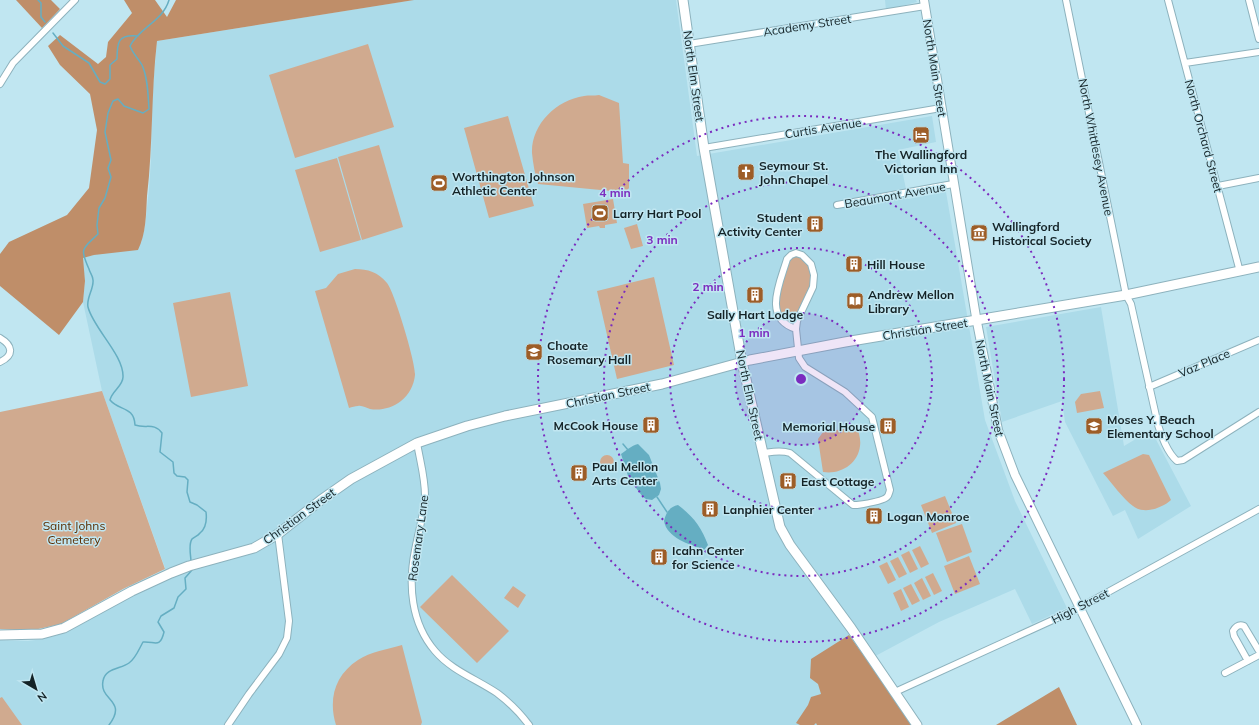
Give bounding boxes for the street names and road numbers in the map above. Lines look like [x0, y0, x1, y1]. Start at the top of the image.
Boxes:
street label: Academy Street [762, 11, 852, 39]
street label: North Main Street [920, 18, 950, 118]
street label: North Elm Street [680, 30, 708, 122]
street label: North Whittlesey Avenue [1075, 77, 1117, 217]
street label: North Orchard Street [1182, 78, 1226, 194]
street label: Curtis Avenue [783, 115, 863, 141]
street label: Beaumont Avenue [843, 179, 947, 211]
street label: Christian Street [881, 315, 969, 343]
street label: North Main Street [972, 338, 1008, 438]
street label: Vaz Place [1176, 345, 1232, 381]
street label: North Elm Street [733, 349, 767, 441]
street label: Christian Street [564, 379, 652, 411]
street label: Christian Street [260, 485, 338, 547]
street label: Rosemary Lane [405, 494, 431, 582]
street label: High Street [1049, 585, 1111, 627]

